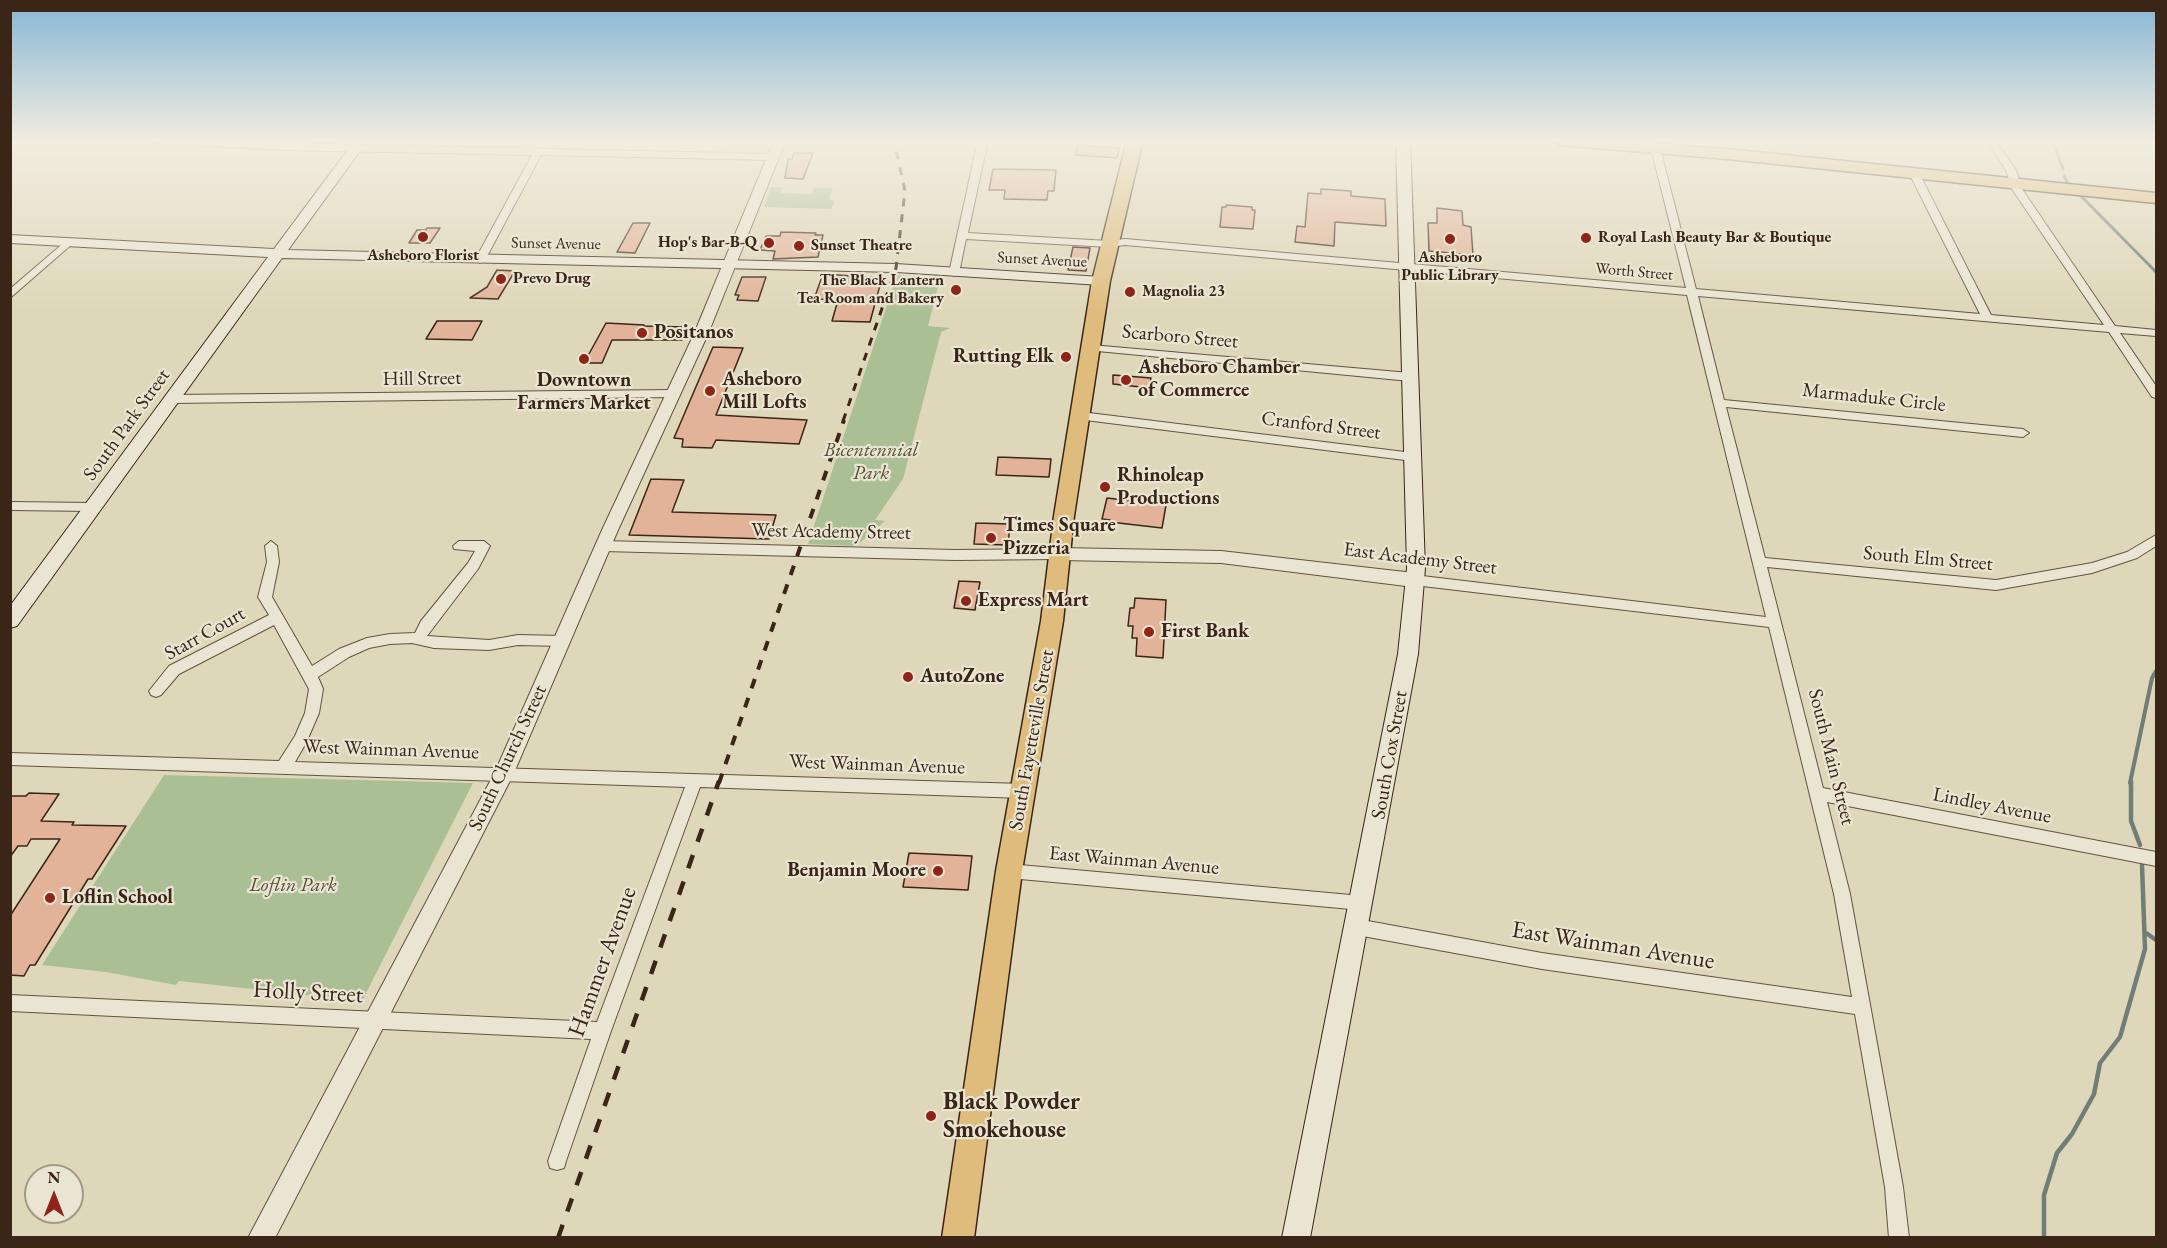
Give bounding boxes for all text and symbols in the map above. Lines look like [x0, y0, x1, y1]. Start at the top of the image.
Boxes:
place label: Royal Lash Beauty Bar & Boutique [1598, 228, 1831, 248]
marker: Asheboro Florist [416, 230, 430, 244]
marker: Royal Lash Beauty Bar & Boutique [1579, 231, 1593, 245]
marker: Asheboro Public Library [1443, 232, 1457, 246]
place label: Hop's Bar-B-Q [658, 233, 757, 253]
street label: Sunset Avenue [511, 234, 601, 254]
marker: Hop's Bar-B-Q [762, 236, 776, 250]
place label: Sunset Theatre [811, 236, 912, 256]
marker: Sunset Theatre [792, 239, 806, 253]
place label: Asheboro Florist [367, 246, 479, 266]
street label: Sunset Avenue [997, 248, 1087, 272]
place label: Asheboro Public Library [1401, 248, 1499, 286]
street label: Worth Street [1594, 259, 1674, 285]
place label: Prevo Drug [513, 269, 591, 289]
place label: The Black Lantern Tea Room and Bakery [797, 271, 944, 309]
marker: Prevo Drug [494, 272, 508, 286]
place label: Magnolia 23 [1142, 282, 1225, 302]
marker: The Black Lantern Tea Room and Bakery [949, 283, 963, 297]
marker: Magnolia 23 [1123, 285, 1137, 299]
street label: Scarboro Street [1121, 320, 1239, 354]
place label: Positanos [654, 321, 734, 345]
marker: Positanos [635, 326, 649, 340]
place label: Rutting Elk [953, 345, 1054, 369]
marker: Rutting Elk [1059, 350, 1073, 364]
marker: Downtown Farmers Market [577, 352, 591, 366]
place label: Asheboro Chamber of Commerce [1138, 356, 1300, 403]
street label: South Park Street [78, 364, 176, 486]
street label: Hill Street [382, 366, 462, 392]
place label: Asheboro Mill Lofts [722, 368, 806, 415]
place label: Downtown Farmers Market [517, 369, 651, 416]
marker: Asheboro Chamber of Commerce [1119, 373, 1133, 387]
street label: Marmaduke Circle [1801, 379, 1947, 417]
marker: Asheboro Mill Lofts [703, 384, 717, 398]
street label: Cranford Street [1260, 407, 1382, 445]
park label: Bicentennial Park [824, 439, 918, 486]
place label: Rhinoleap Productions [1117, 464, 1219, 511]
marker: Rhinoleap Productions [1098, 480, 1112, 494]
place label: Times Square Pizzeria [1003, 514, 1116, 561]
street label: West Academy Street [751, 519, 911, 545]
marker: Times Square Pizzeria [984, 531, 998, 545]
street label: East Academy Street [1342, 538, 1498, 580]
street label: South Elm Street [1862, 541, 1994, 577]
place label: Express Mart [978, 589, 1089, 613]
marker: Express Mart [959, 594, 973, 608]
street label: Starr Court [160, 602, 250, 666]
place label: First Bank [1161, 620, 1249, 644]
marker: First Bank [1142, 625, 1156, 639]
street label: South Fayetteville Street [1004, 648, 1060, 832]
place label: AutoZone [920, 665, 1004, 689]
marker: AutoZone [901, 670, 915, 684]
street label: South Church Street [464, 681, 552, 835]
street label: South Main Street [1803, 687, 1859, 827]
street label: South Cox Street [1367, 689, 1413, 821]
street label: West Wainman Avenue [303, 735, 479, 765]
street label: West Wainman Avenue [789, 750, 965, 780]
street label: Lindley Avenue [1931, 783, 2053, 829]
street label: East Wainman Avenue [1048, 842, 1220, 880]
place label: Benjamin Moore [787, 859, 926, 883]
marker: Benjamin Moore [931, 864, 945, 878]
park label: Loflin Park [249, 874, 337, 898]
street label: Hammer Avenue [563, 883, 643, 1041]
place label: Loflin School [62, 886, 173, 910]
marker: Loflin School [43, 891, 57, 905]
street label: East Wainman Avenue [1510, 916, 1716, 976]
street label: Holly Street [252, 976, 364, 1010]
place label: Black Powder Smokehouse [943, 1088, 1080, 1144]
marker: Black Powder Smokehouse [924, 1109, 938, 1123]
north arrow [24, 1164, 84, 1224]
text: N [48, 1167, 60, 1188]

